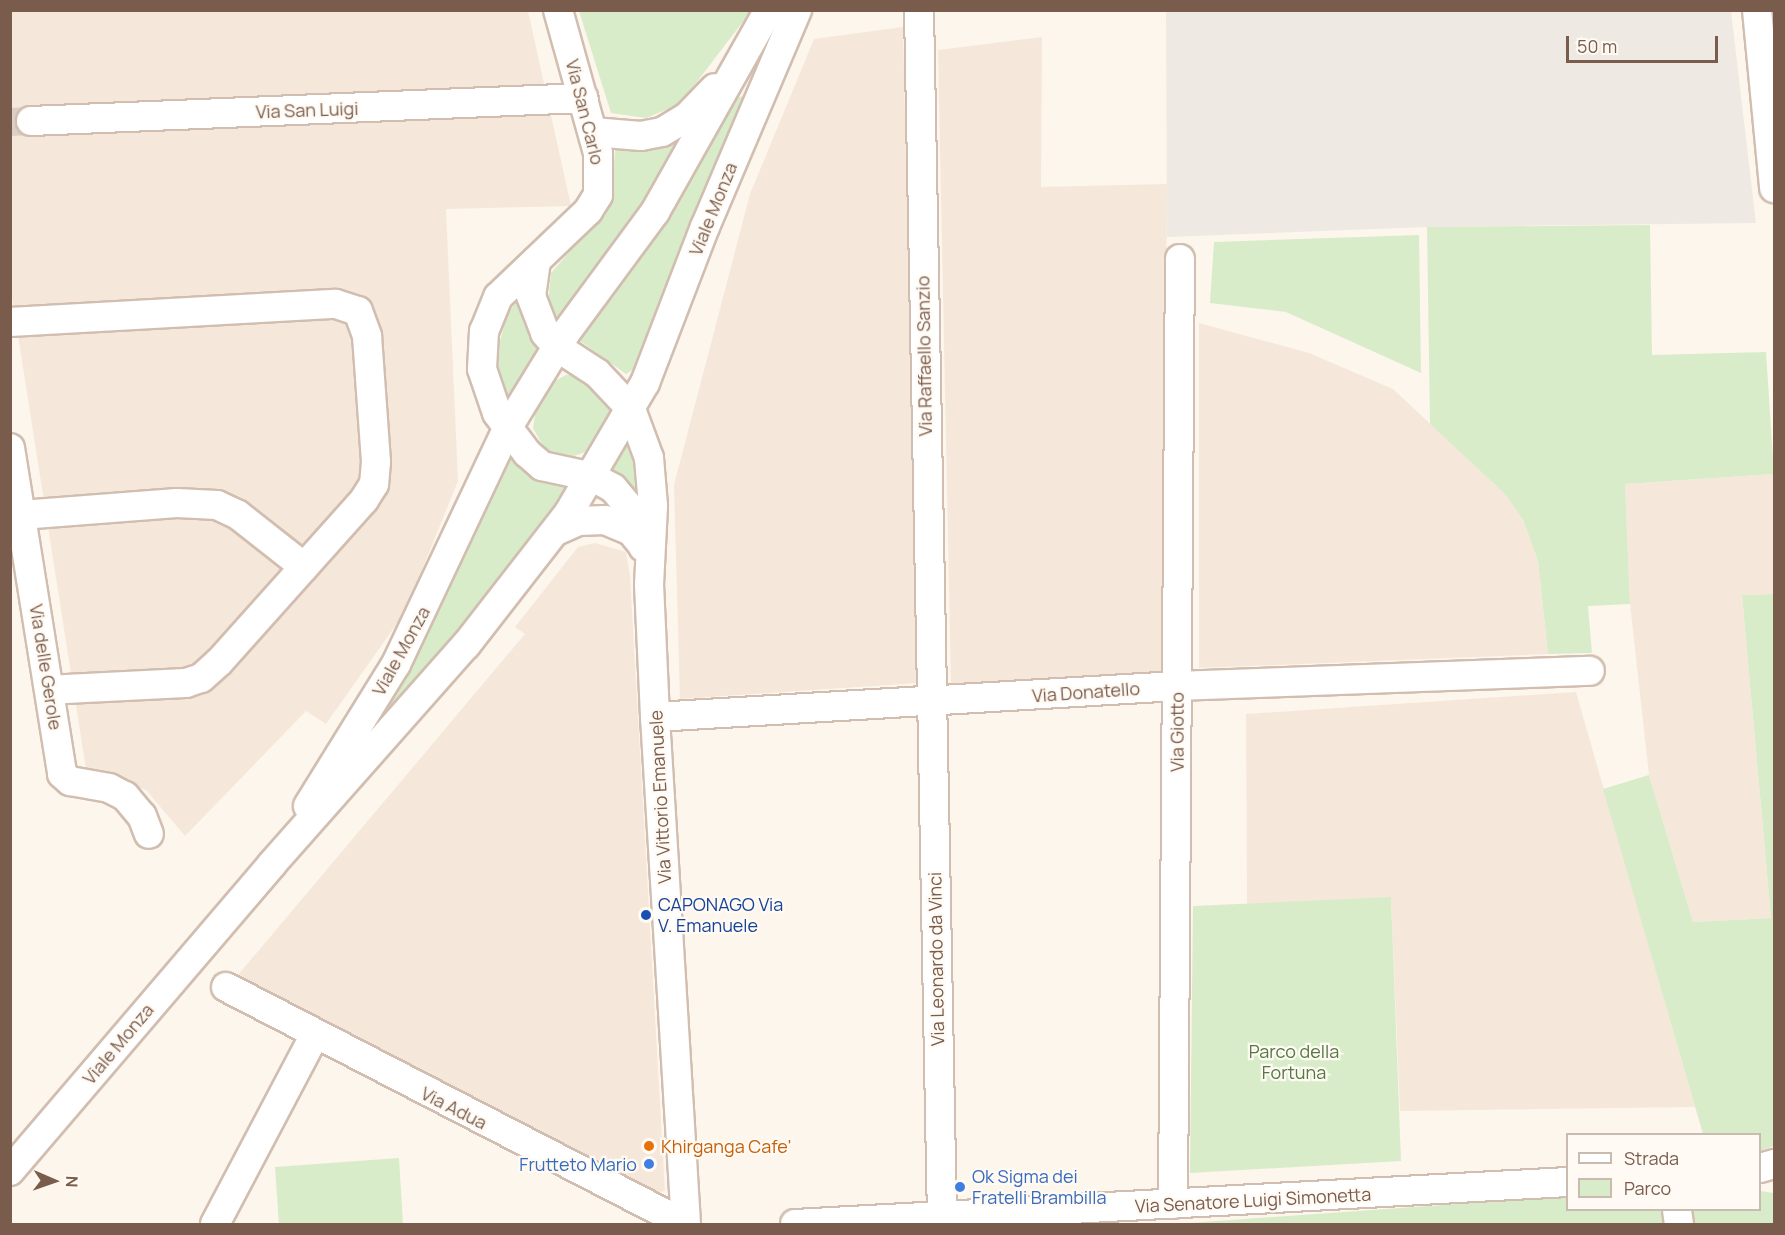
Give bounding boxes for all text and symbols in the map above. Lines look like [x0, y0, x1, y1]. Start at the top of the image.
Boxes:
scale bar [1569, 24, 1720, 62]
text: 50 m [1577, 34, 1617, 58]
street label: Via San Carlo [561, 57, 609, 167]
street label: Via San Luigi [255, 97, 359, 123]
street label: Viale Monza [685, 159, 741, 259]
street label: Via Raffaello Sanzio [912, 275, 936, 437]
street label: Via delle Gerole [25, 603, 67, 731]
street label: Viale Monza [368, 603, 434, 699]
street label: Via Donatello [1031, 677, 1141, 707]
street label: Via Giotto [1166, 692, 1188, 772]
street label: Via Vittorio Emanuele [645, 710, 675, 884]
street label: Via Leonardo da Vinci [924, 872, 948, 1046]
place label: CAPONAGO Via V. Emanuele [658, 894, 783, 936]
marker: CAPONAGO Via V. Emanuele [639, 908, 653, 922]
street label: Viale Monza [78, 999, 158, 1089]
park label: Parco della Fortuna [1249, 1041, 1339, 1084]
street label: Via Adua [417, 1082, 491, 1134]
legend [1566, 1133, 1761, 1211]
place label: Khirganga Cafe' [661, 1135, 792, 1157]
marker: Khirganga Cafe' [642, 1139, 656, 1153]
text: Strada [1624, 1146, 1679, 1170]
north arrow [24, 1151, 84, 1211]
place label: Frutteto Mario [519, 1153, 637, 1175]
marker: Frutteto Mario [642, 1157, 656, 1171]
place label: Ok Sigma dei Fratelli Brambilla [972, 1166, 1106, 1208]
text: N [61, 1175, 83, 1188]
text: Parco [1624, 1176, 1671, 1200]
marker: Ok Sigma dei Fratelli Brambilla [953, 1180, 967, 1194]
street label: Via Senatore Luigi Simonetta [1134, 1183, 1372, 1217]

